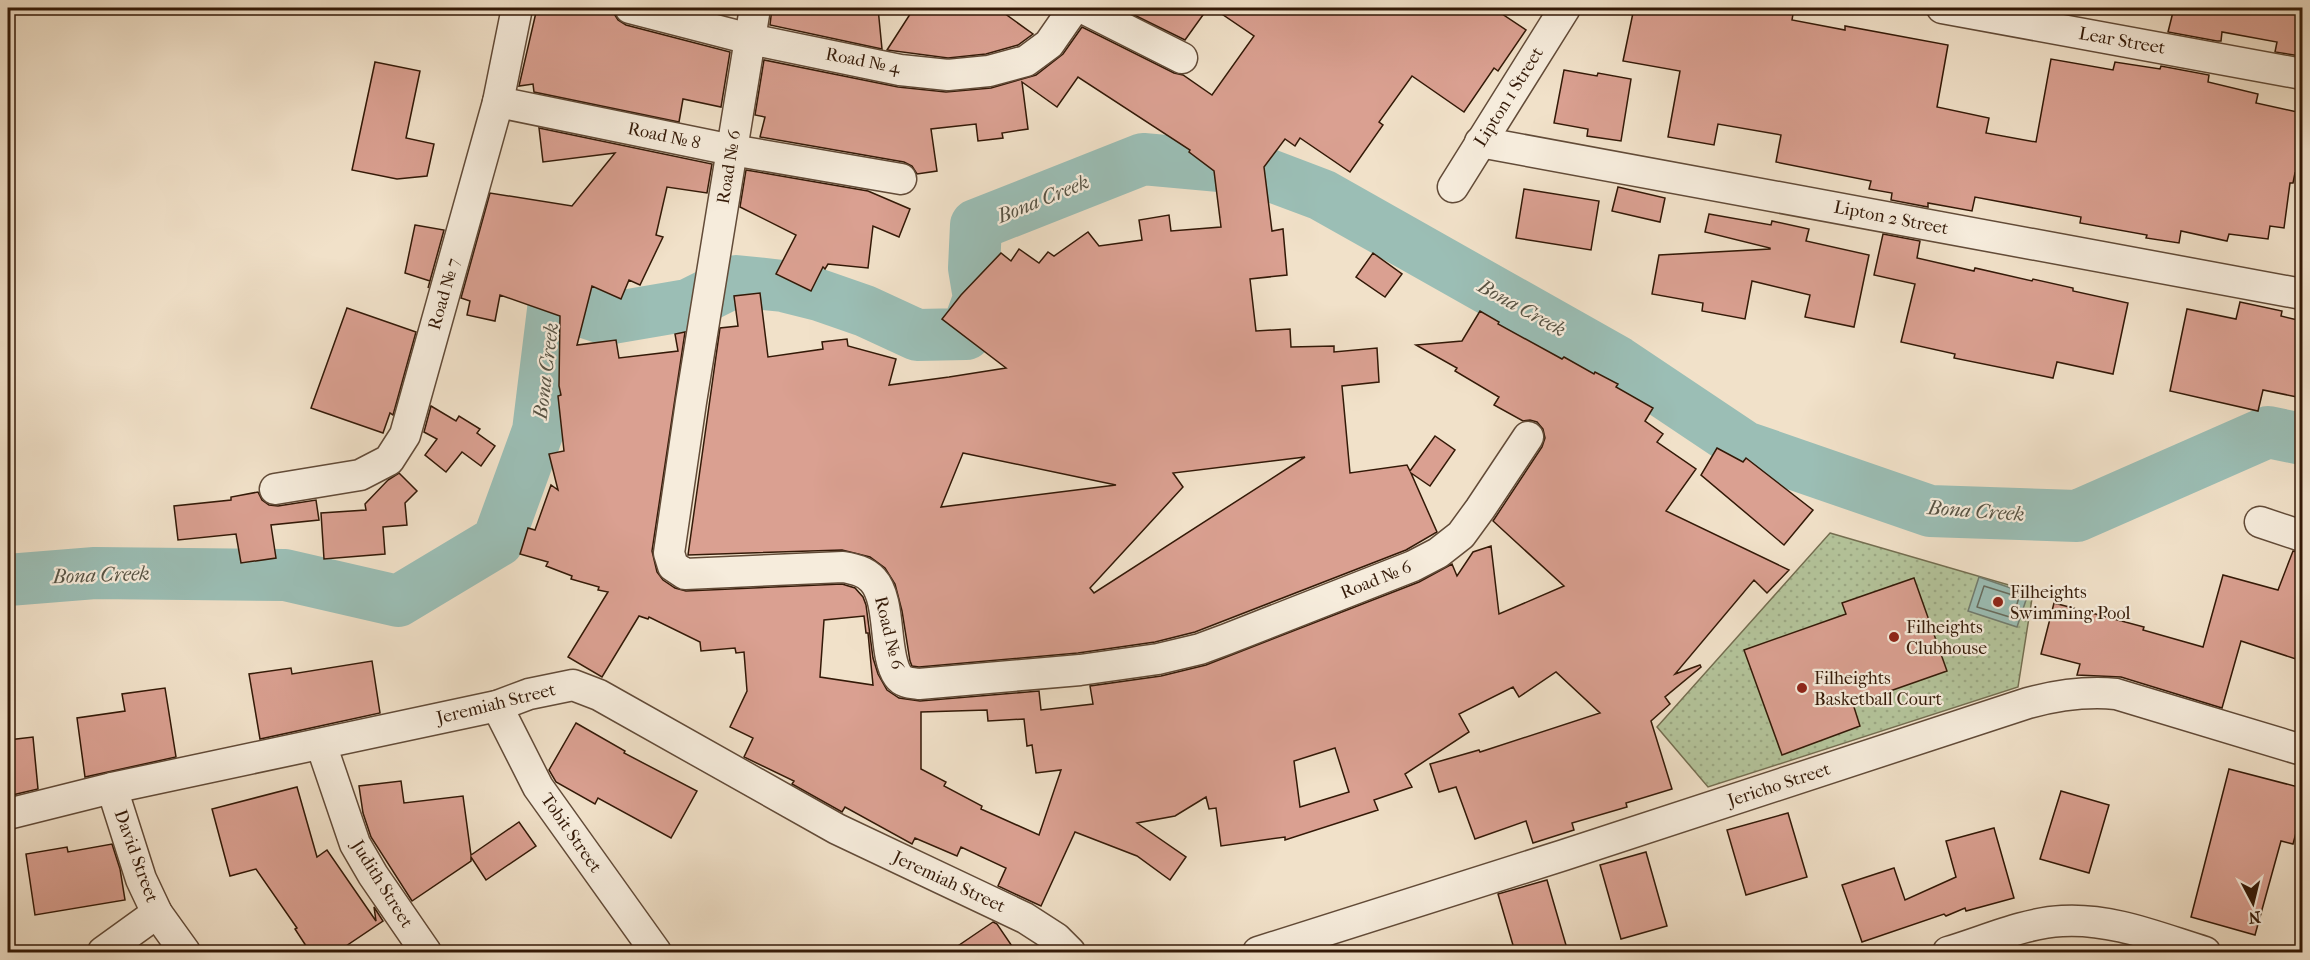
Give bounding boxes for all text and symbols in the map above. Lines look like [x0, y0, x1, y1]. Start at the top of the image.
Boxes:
street label: Lear Street [2077, 23, 2167, 59]
street label: Road № 4 [824, 43, 902, 79]
street label: Lipton 1 Street [1470, 43, 1548, 151]
street label: Road № 8 [626, 118, 702, 154]
street label: Road № 6 [713, 128, 745, 206]
water label: Bona Creek [993, 170, 1092, 228]
street label: Lipton 2 Street [1832, 197, 1951, 240]
street label: Road № 7 [424, 255, 464, 332]
water label: Bona Creek [1473, 274, 1570, 342]
water label: Bona Creek [529, 321, 563, 422]
water label: Bona Creek [1926, 496, 2025, 526]
street label: Road № 6 [1337, 556, 1415, 604]
water label: Bona Creek [51, 562, 150, 588]
place label: Filheights Swimming Pool [2010, 582, 2130, 624]
street label: Road № 6 [870, 594, 908, 672]
marker: Filheights Swimming Pool [1991, 595, 2005, 609]
place label: Filheights Clubhouse [1906, 617, 1987, 659]
marker: Filheights Clubhouse [1887, 630, 1901, 644]
place label: Filheights Basketball Court [1814, 668, 1943, 710]
street label: Jeremiah Street [432, 679, 558, 729]
marker: Filheights Basketball Court [1795, 681, 1809, 695]
street label: Jericho Street [1723, 758, 1833, 812]
street label: Tobit Street [536, 789, 606, 877]
street label: David Street [110, 807, 163, 906]
street label: Judith Street [346, 835, 418, 932]
street label: Jeremiah Street [888, 846, 1009, 918]
north arrow [2223, 873, 2283, 933]
text: N [2247, 907, 2262, 928]

